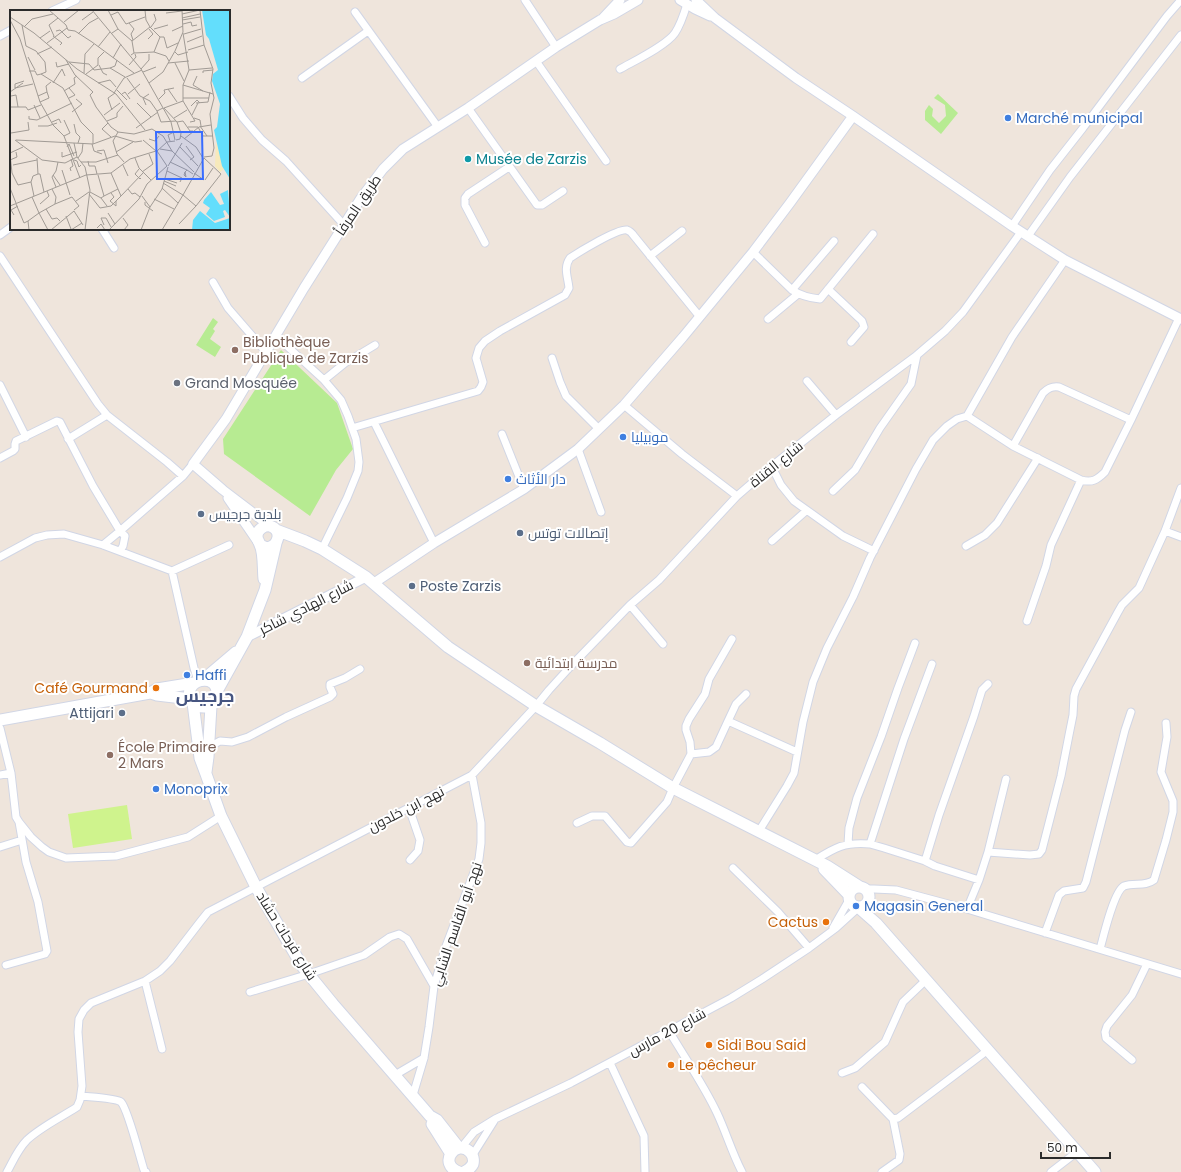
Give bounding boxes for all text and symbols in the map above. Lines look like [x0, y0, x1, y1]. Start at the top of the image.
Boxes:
inset map [10, 10, 230, 230]
place label: Marché municipal [1016, 108, 1143, 128]
marker: Marché municipal [1003, 113, 1013, 123]
place label: Musée de Zarzis [476, 149, 587, 169]
marker: Musée de Zarzis [463, 154, 473, 164]
street label: طريق المرفأ [330, 171, 386, 239]
place label: Bibliothèque Publique de Zarzis [243, 332, 369, 368]
marker: Bibliothèque Publique de Zarzis [230, 345, 240, 355]
place label: Grand Mosquée [185, 373, 297, 393]
marker: Grand Mosquée [172, 378, 182, 388]
place label: موبيليا [631, 427, 668, 447]
marker: موبيليا [618, 432, 628, 442]
street label: شارع القناة [745, 436, 807, 492]
place label: دار الأثاث [516, 469, 566, 489]
marker: دار الأثاث [503, 474, 513, 484]
place label: بلدية جرجيس [209, 504, 281, 524]
marker: بلدية جرجيس [196, 509, 206, 519]
place label: إتصالات توتس [528, 523, 609, 543]
marker: إتصالات توتس [515, 528, 525, 538]
street label: شارع الهادي شاكر [254, 575, 358, 642]
place label: Poste Zarzis [420, 576, 501, 596]
marker: Poste Zarzis [407, 581, 417, 591]
place label: مدرسة ابتدائية [535, 653, 617, 673]
marker: مدرسة ابتدائية [522, 658, 532, 668]
place label: Haffi [195, 665, 227, 685]
marker: Haffi [182, 670, 192, 680]
place label: Café Gourmand [34, 678, 148, 698]
marker: Café Gourmand [151, 683, 161, 693]
district label: جرجيس [176, 683, 234, 708]
place label: Attijari [69, 703, 114, 723]
marker: Attijari [117, 708, 127, 718]
place label: École Primaire 2 Mars [118, 737, 217, 773]
marker: École Primaire 2 Mars [105, 750, 115, 760]
place label: Monoprix [164, 779, 228, 799]
street label: نهج ابن خلدون [364, 781, 448, 837]
marker: Monoprix [151, 784, 161, 794]
street label: نهج أبو القاسم الشابي [425, 859, 489, 989]
street label: شارع فرحات حشاد [252, 888, 322, 984]
place label: Magasin General [864, 896, 983, 916]
marker: Magasin General [851, 901, 861, 911]
place label: Cactus [768, 912, 818, 932]
marker: Cactus [821, 917, 831, 927]
street label: شارع 20 مارس [625, 1003, 709, 1061]
place label: Sidi Bou Said [717, 1035, 806, 1055]
marker: Sidi Bou Said [704, 1040, 714, 1050]
place label: Le pêcheur [679, 1055, 756, 1075]
marker: Le pêcheur [666, 1060, 676, 1070]
scale bar [1041, 1134, 1110, 1160]
text: 50 m [1047, 1139, 1078, 1156]

